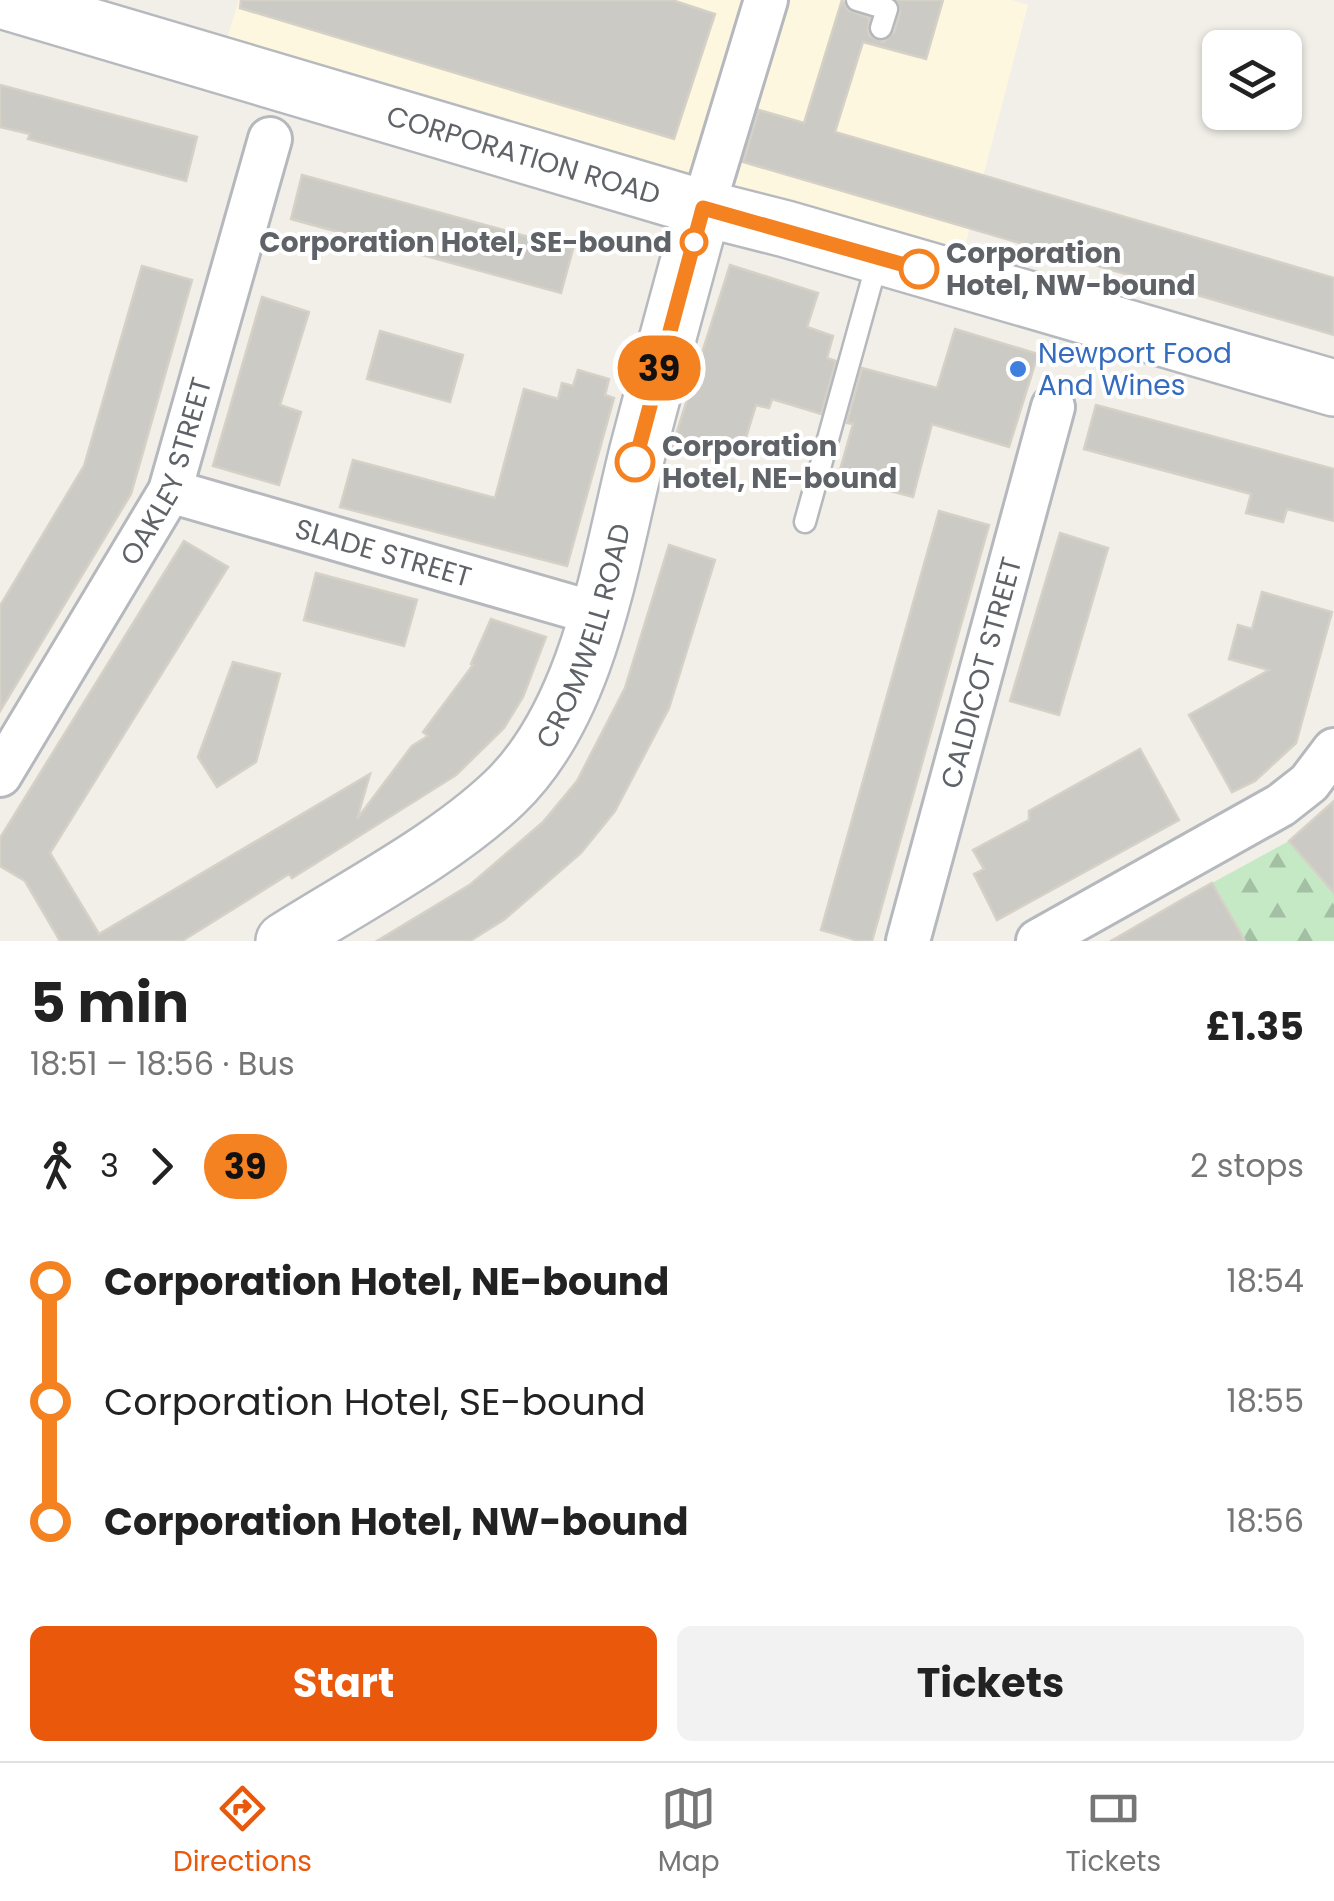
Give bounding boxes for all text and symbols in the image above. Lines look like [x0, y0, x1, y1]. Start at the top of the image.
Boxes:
map controls [1202, 30, 1302, 130]
button: layers [1202, 30, 1302, 130]
street label: CORPORATION ROAD [382, 96, 665, 214]
place label: Corporation Hotel, SE-bound [259, 223, 672, 262]
marker: Corporation Hotel, SE-bound [681, 229, 707, 255]
place label: Corporation Hotel, NW-bound [946, 234, 1196, 305]
marker: Corporation Hotel, NW-bound [900, 250, 938, 288]
place label: Newport Food And Wines [1038, 334, 1232, 405]
line badge: 39 [614, 336, 704, 400]
text: 39 [638, 344, 680, 393]
marker: Newport Food And Wines [1007, 358, 1029, 380]
street label: OAKLEY STREET [111, 373, 221, 573]
place label: Corporation Hotel, NE-bound [662, 427, 897, 498]
marker: Corporation Hotel, NE-bound [616, 443, 654, 481]
street label: SLADE STREET [291, 509, 476, 597]
street label: CROMWELL ROAD [527, 520, 640, 756]
street label: CALDICOT STREET [931, 553, 1031, 793]
text: 5 min [30, 964, 189, 1041]
text: £1.35 [1206, 1000, 1304, 1053]
text: 18:51 – 18:56 · Bus [30, 1041, 295, 1086]
icon: walk [30, 1139, 85, 1194]
icon: forward [134, 1139, 189, 1194]
text: 39 [224, 1142, 267, 1191]
text: 3 [100, 1143, 119, 1188]
text: 2 stops [1190, 1143, 1304, 1188]
text: Corporation Hotel, NE-bound [104, 1255, 669, 1308]
text: 18:54 [1227, 1258, 1304, 1303]
text: Corporation Hotel, SE-bound [104, 1375, 646, 1428]
text: 18:55 [1227, 1378, 1304, 1423]
text: Corporation Hotel, NW-bound [104, 1495, 689, 1548]
text: 18:56 [1226, 1498, 1304, 1543]
button: Start [30, 1626, 657, 1741]
button: Tickets [677, 1626, 1304, 1741]
tab: Directions [173, 1781, 312, 1883]
tab: Map [658, 1781, 720, 1883]
tab: Tickets [1065, 1781, 1161, 1883]

